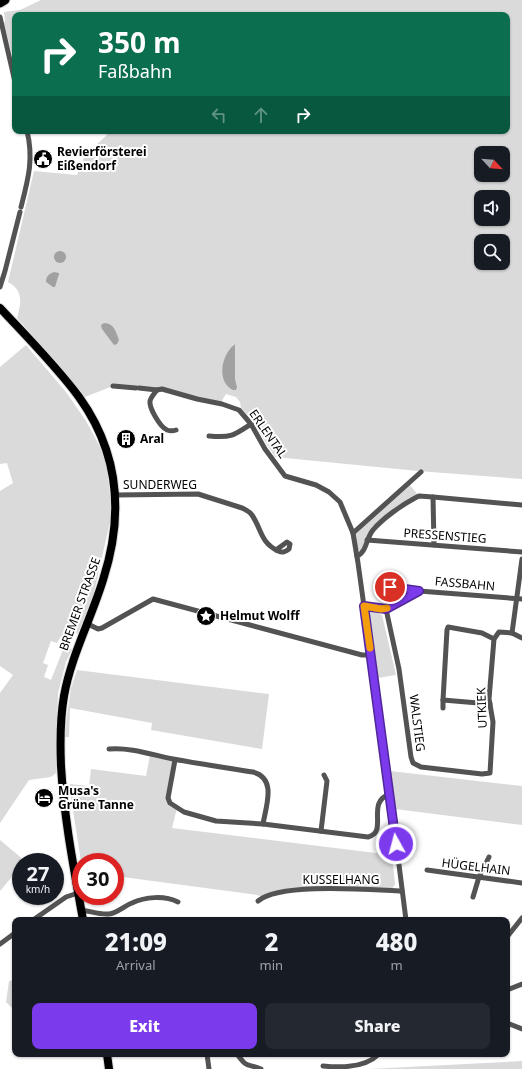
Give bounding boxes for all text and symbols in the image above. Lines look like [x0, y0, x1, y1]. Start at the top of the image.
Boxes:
text: 350 m [98, 23, 181, 61]
icon: right [32, 28, 84, 80]
text: Faßbahn [98, 59, 172, 83]
icon: left [208, 104, 230, 126]
icon: ahead [250, 104, 272, 126]
icon: right [292, 104, 314, 126]
place label: Revierförsterei Eißendorf [57, 143, 147, 174]
north arrow [474, 146, 510, 182]
map controls [474, 146, 510, 270]
public building icon: Revierförsterei Eißendorf [32, 148, 54, 170]
button: sound [474, 190, 510, 226]
button: search [474, 234, 510, 270]
street label: ERLENTAL [245, 406, 291, 462]
building icon: Aral [115, 428, 137, 450]
place label: Aral [140, 430, 164, 447]
street label: SUNDERWEG [123, 476, 197, 493]
street label: PRESSENSTIEG [403, 524, 487, 547]
street label: BREMER STRASSE [55, 555, 104, 653]
pin [373, 570, 407, 604]
street label: FASSBAHN [434, 572, 496, 595]
icon: arrive [379, 576, 401, 598]
place icon: Helmut Wolff [195, 605, 217, 627]
place label: Helmut Wolff [220, 607, 300, 624]
street label: UTKIEK [472, 687, 491, 729]
street label: WALSTIEG [406, 693, 429, 752]
place label: Musa's Grüne Tanne [58, 782, 134, 813]
hotel icon: Musa's Grüne Tanne [33, 787, 55, 809]
position arrow [375, 823, 417, 865]
speed limit sign: 30 [72, 853, 124, 905]
street label: HÜGELHAIN [441, 854, 511, 879]
text: 27 [27, 860, 49, 887]
street label: KUSSELHANG [303, 871, 379, 888]
text: km/h [26, 882, 50, 896]
text: 21:09 [105, 925, 167, 958]
text: 2 [264, 925, 278, 958]
text: 480 [376, 925, 417, 958]
text: Arrival [116, 956, 156, 974]
text: min [260, 956, 283, 974]
text: m [390, 956, 403, 974]
button: Exit [32, 1003, 257, 1049]
button: Share [265, 1003, 490, 1049]

